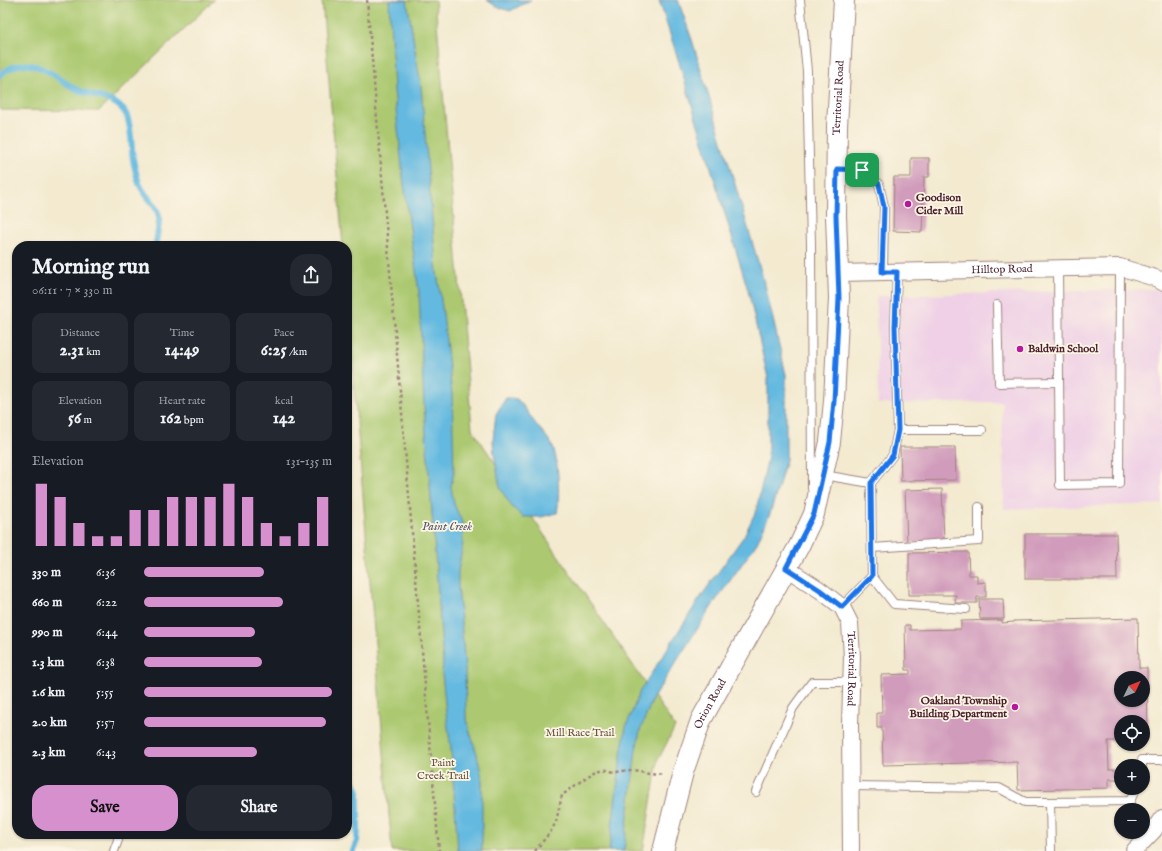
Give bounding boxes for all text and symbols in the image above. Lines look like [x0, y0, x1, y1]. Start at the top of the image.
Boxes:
street label: Territorial Road [830, 60, 848, 135]
pin [845, 153, 879, 187]
icon: arrive [851, 159, 873, 181]
place label: Goodison Cider Mill [916, 191, 964, 218]
marker: Goodison Cider Mill [903, 199, 913, 209]
text: Morning run [32, 253, 150, 281]
button: share [290, 254, 332, 296]
street label: Hilltop Road [971, 262, 1033, 277]
text: 06:11 · 7 × 330 m [32, 282, 112, 299]
text: Distance [60, 326, 100, 340]
text: Time [170, 326, 194, 340]
text: Pace [274, 326, 294, 340]
text: 2.31 [59, 340, 84, 361]
text: 14:49 [165, 340, 199, 361]
text: 6:25 [261, 340, 287, 361]
place label: Baldwin School [1028, 342, 1099, 356]
marker: Baldwin School [1015, 344, 1025, 354]
text: km [84, 345, 101, 359]
text: /km [287, 345, 307, 359]
text: Elevation [58, 394, 102, 408]
text: Heart rate [159, 394, 205, 408]
text: kcal [275, 394, 293, 408]
text: 56 [68, 408, 81, 429]
text: 162 [160, 408, 181, 429]
text: 142 [273, 408, 295, 429]
text: m [81, 413, 92, 427]
text: bpm [181, 413, 204, 427]
text: Elevation [32, 453, 84, 470]
text: 131–135 m [286, 453, 332, 470]
water label: Paint Creek [422, 519, 472, 534]
text: 330 m [32, 564, 61, 581]
text: 6:36 [96, 564, 115, 581]
text: 660 m [32, 594, 62, 611]
text: 6:22 [96, 594, 117, 611]
text: 990 m [32, 624, 63, 641]
text: 6:44 [96, 624, 118, 641]
street label: Territorial Road [844, 631, 859, 707]
text: 1.3 km [32, 654, 64, 671]
text: 6:38 [96, 654, 115, 671]
north arrow [1114, 671, 1150, 707]
map controls [1114, 671, 1150, 839]
street label: Orion Road [691, 676, 730, 731]
text: 1.6 km [32, 684, 65, 701]
text: 5:55 [96, 684, 114, 701]
place label: Oakland Township Building Department [910, 694, 1007, 721]
marker: Oakland Township Building Department [1010, 702, 1020, 712]
text: 2.0 km [32, 714, 67, 731]
text: 5:57 [96, 714, 115, 731]
button: locate [1114, 715, 1150, 751]
park label: Mill Race Trail [546, 726, 614, 740]
text: 2.3 km [32, 744, 66, 761]
text: 6:43 [96, 744, 116, 761]
park label: Paint Creek Trail [417, 756, 469, 783]
button: + [1114, 759, 1150, 795]
button: Save [32, 785, 178, 831]
button: Share [186, 785, 332, 831]
button: − [1114, 803, 1150, 839]

